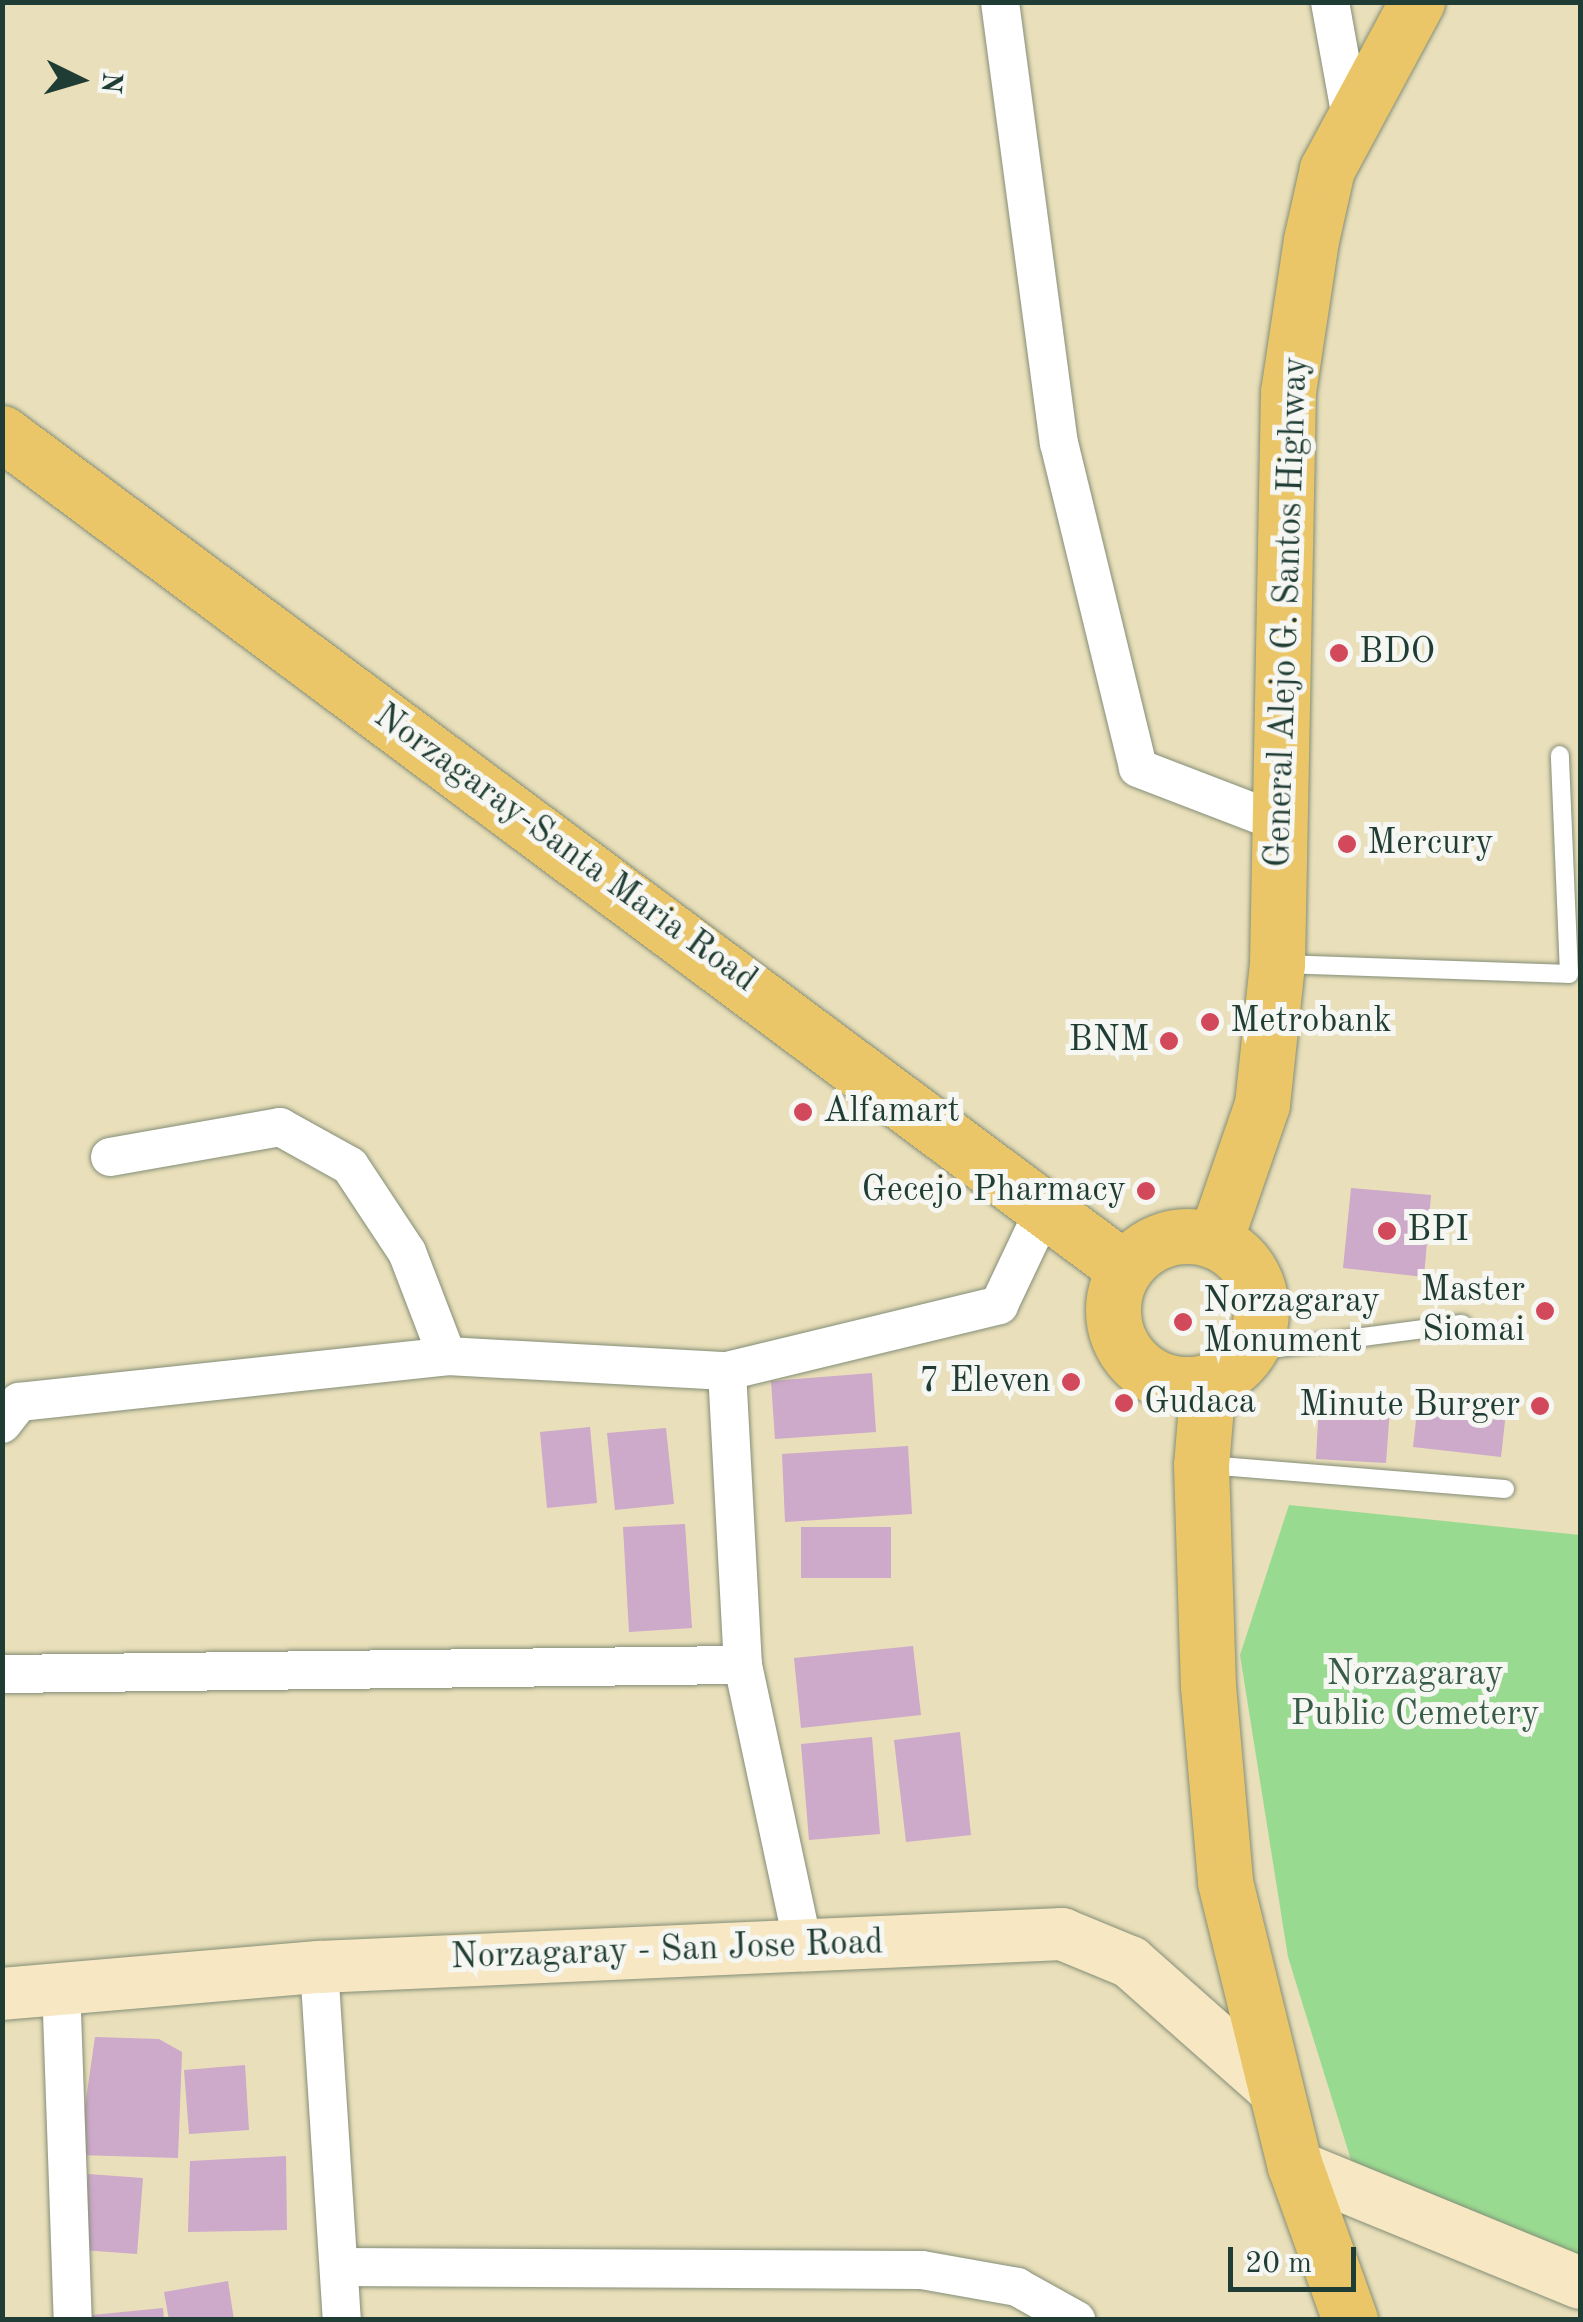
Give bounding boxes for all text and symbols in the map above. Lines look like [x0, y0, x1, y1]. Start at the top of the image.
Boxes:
north arrow [30, 30, 130, 130]
text: N [95, 71, 125, 94]
street label: General Alejo G. Santos Highway [1258, 356, 1318, 868]
place label: BDO [1359, 632, 1435, 674]
marker: BDO [1328, 642, 1350, 664]
street label: Norzagaray-Santa Maria Road [365, 696, 765, 1002]
place label: Mercury [1367, 823, 1494, 865]
marker: Mercury [1336, 833, 1358, 855]
place label: Metrobank [1230, 1001, 1392, 1043]
marker: Metrobank [1199, 1011, 1221, 1033]
place label: BNM [1069, 1020, 1149, 1062]
marker: BNM [1158, 1030, 1180, 1052]
place label: Alfamart [823, 1091, 960, 1133]
marker: Alfamart [792, 1101, 814, 1123]
place label: Gecejo Pharmacy [862, 1170, 1126, 1212]
marker: Gecejo Pharmacy [1135, 1180, 1157, 1202]
place label: BPI [1407, 1210, 1469, 1252]
marker: BPI [1376, 1220, 1398, 1242]
place label: Master Siomai [1420, 1270, 1525, 1352]
place label: Norzagaray Monument [1203, 1281, 1380, 1363]
marker: Master Siomai [1534, 1300, 1556, 1322]
marker: Norzagaray Monument [1172, 1311, 1194, 1333]
place label: 7 Eleven [919, 1361, 1051, 1403]
marker: 7 Eleven [1060, 1371, 1082, 1393]
place label: Gudaca [1144, 1382, 1256, 1424]
place label: Minute Burger [1299, 1385, 1520, 1427]
marker: Gudaca [1113, 1392, 1135, 1414]
marker: Minute Burger [1529, 1395, 1551, 1417]
park label: Norzagaray Public Cemetery [1290, 1654, 1540, 1736]
street label: Norzagaray - San Jose Road [450, 1922, 884, 1980]
scale bar [1233, 2227, 1360, 2289]
text: 20 m [1245, 2249, 1312, 2279]

